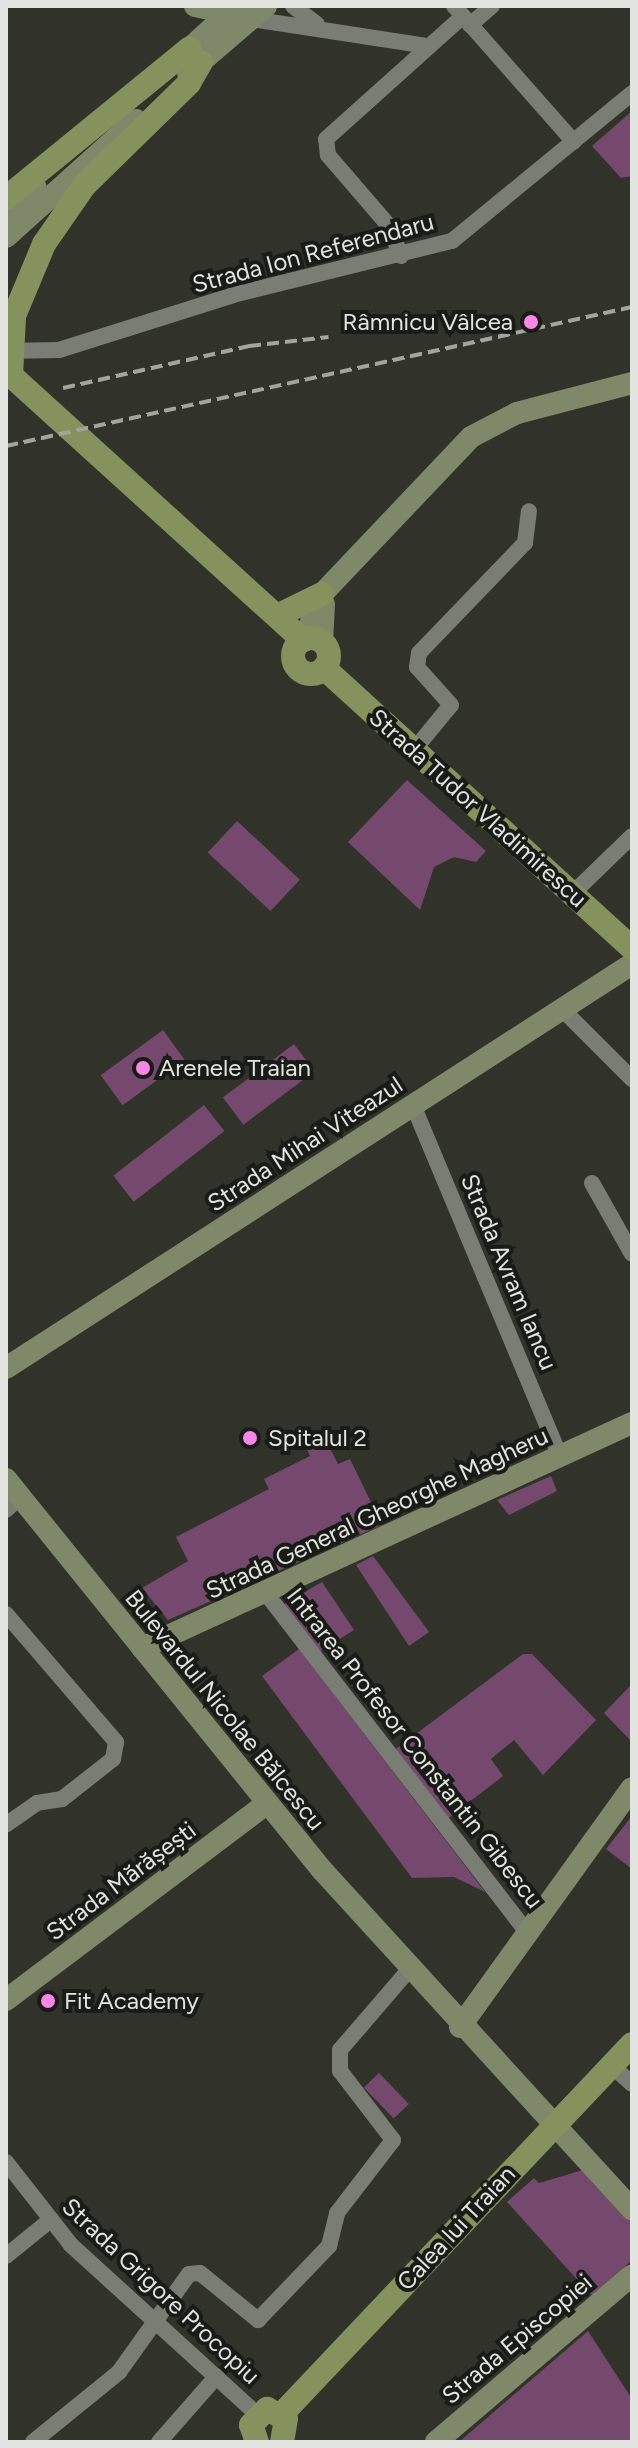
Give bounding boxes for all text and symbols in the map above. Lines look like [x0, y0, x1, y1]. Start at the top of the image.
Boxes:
street label: Strada Ion Referendaru [189, 207, 437, 299]
place label: Râmnicu Vâlcea [343, 308, 513, 336]
marker: Râmnicu Vâlcea [520, 311, 542, 333]
street label: Strada Tudor Vladimirescu [363, 703, 593, 913]
place label: Arenele Traian [159, 1054, 311, 1082]
marker: Arenele Traian [134, 1059, 152, 1077]
street label: Strada Mihai Viteazul [202, 1070, 408, 1218]
street label: Strada Avram Iancu [455, 1170, 563, 1374]
street label: Strada General Gheorghe Magheru [202, 1421, 552, 1605]
place label: Spitalul 2 [268, 1424, 367, 1452]
marker: Spitalul 2 [239, 1427, 261, 1449]
street label: Intrarea Profesor Constantin Gibescu [281, 1582, 549, 1914]
street label: Bulevardul Nicolae Bălcescu [119, 1584, 331, 1836]
street label: Strada Mărășești [41, 1815, 201, 1947]
place label: Fit Academy [64, 1987, 199, 2015]
marker: Fit Academy [39, 1992, 57, 2010]
street label: Calea lui Traian [391, 2160, 521, 2296]
street label: Strada Grigore Procopiu [56, 2192, 266, 2390]
street label: Strada Episcopiei [436, 2268, 598, 2410]

